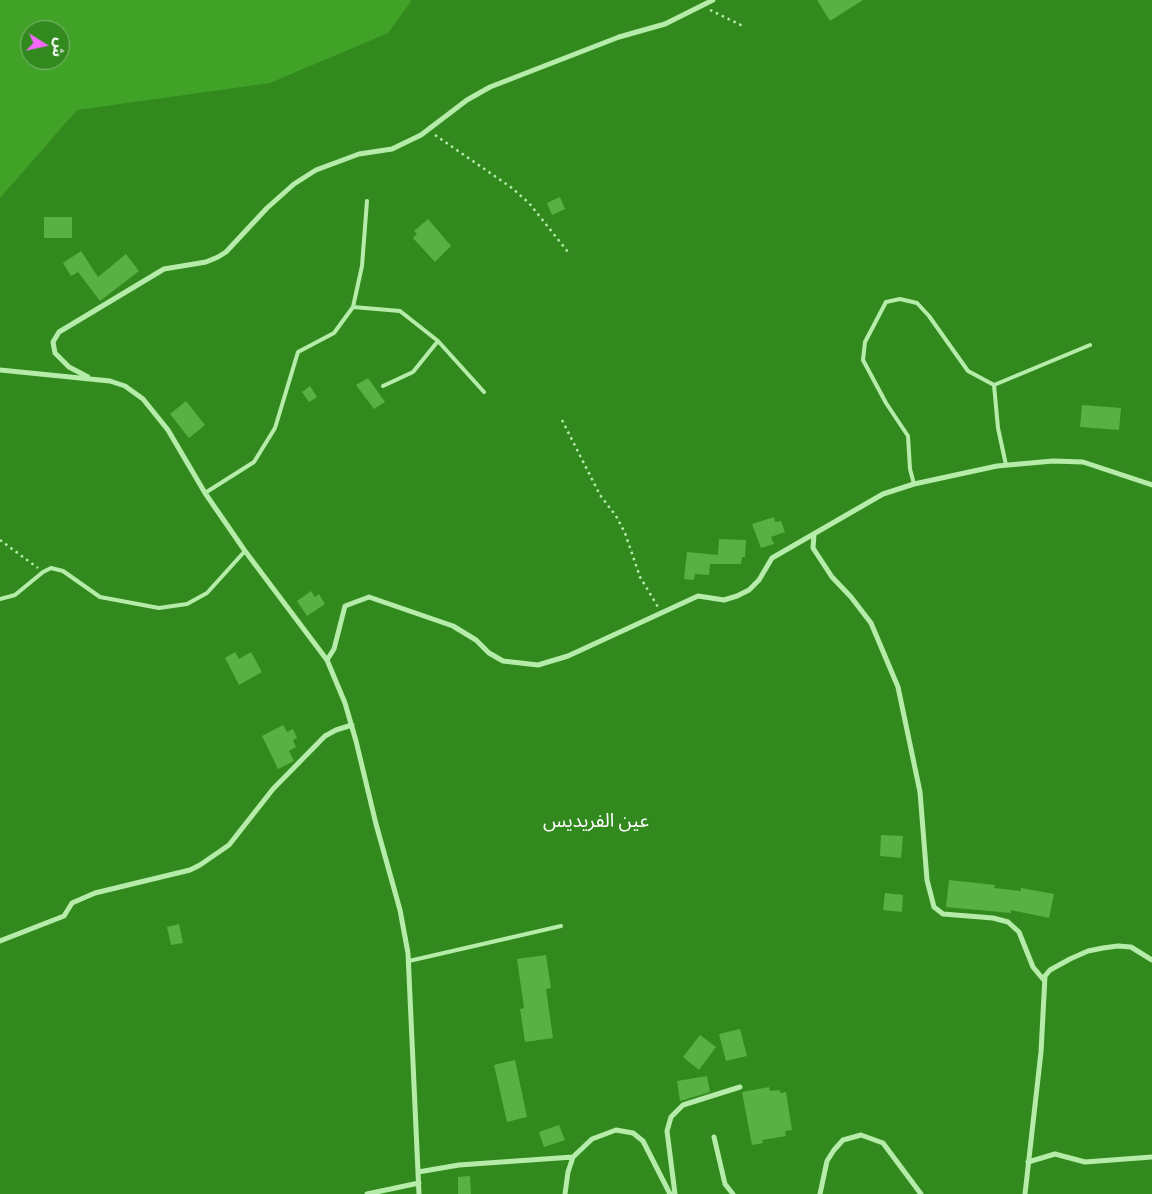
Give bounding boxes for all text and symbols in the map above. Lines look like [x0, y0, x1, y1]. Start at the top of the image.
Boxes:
north arrow [20, 20, 70, 70]
text: ش [48, 36, 69, 58]
district label: عين الفريديس [543, 811, 649, 833]

